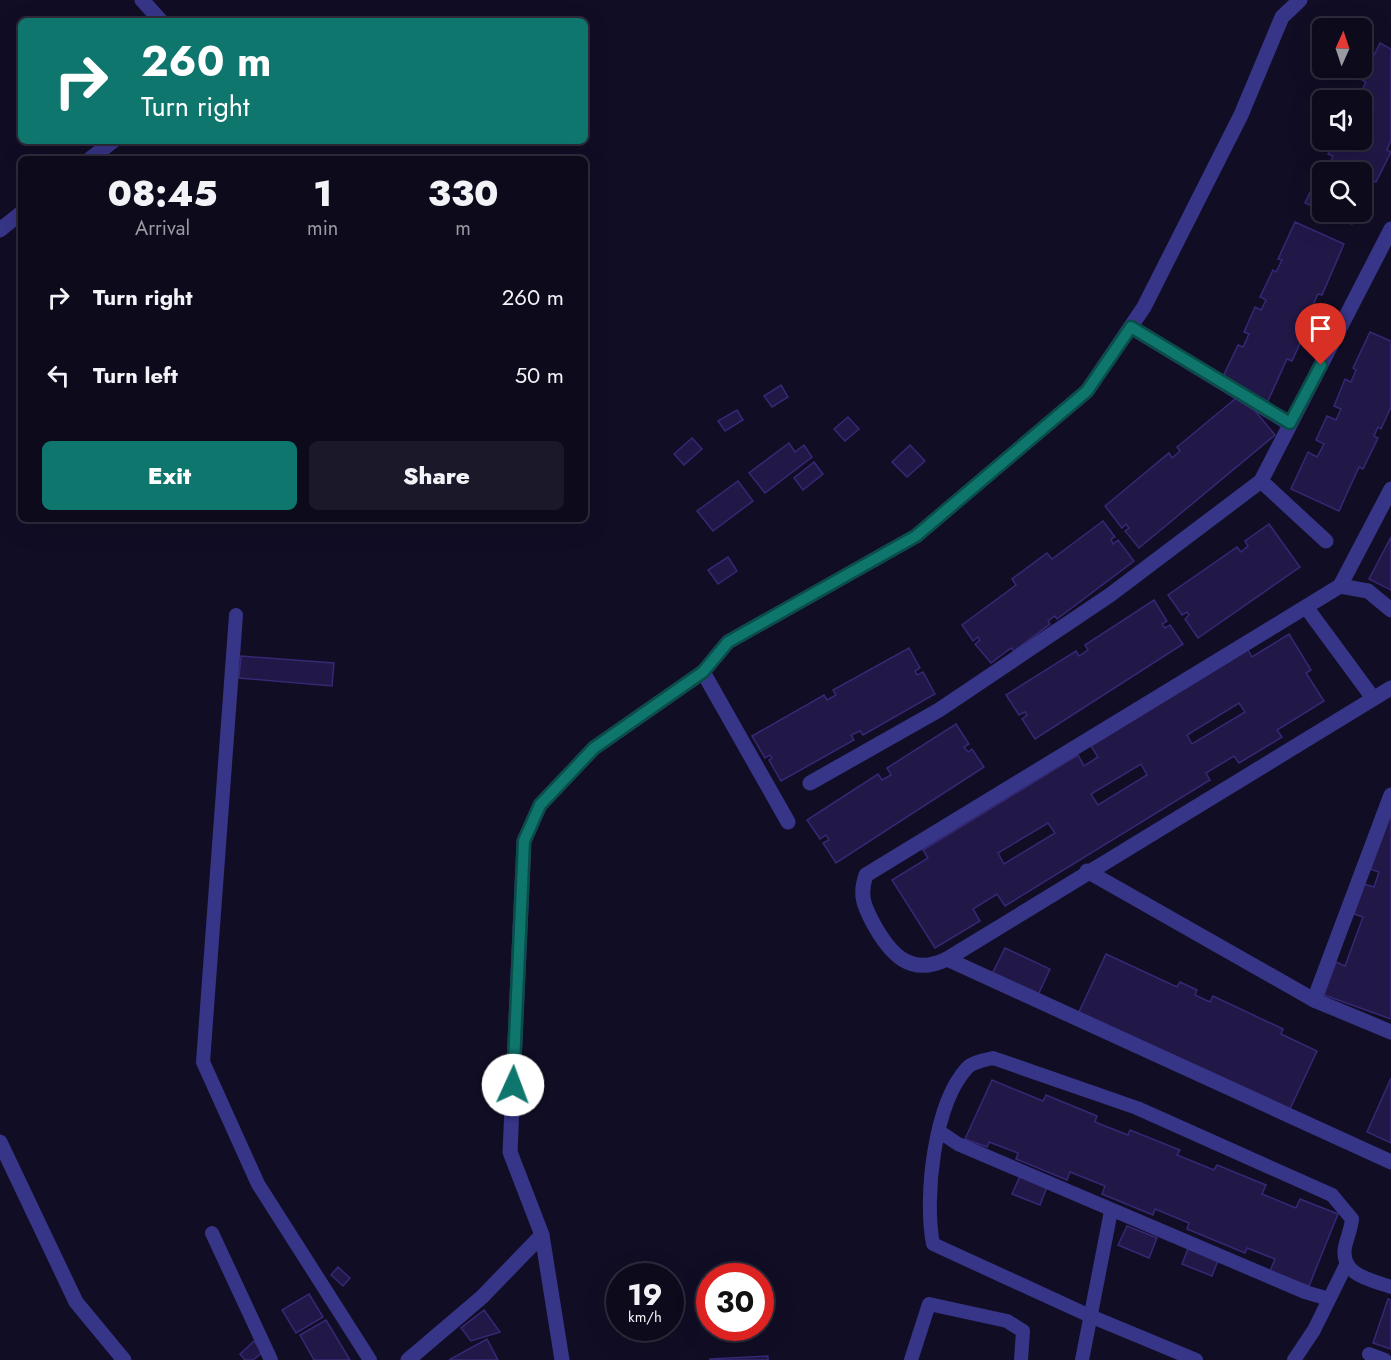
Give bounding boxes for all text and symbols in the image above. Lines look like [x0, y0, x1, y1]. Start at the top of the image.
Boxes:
north arrow [1312, 18, 1372, 78]
map controls [1312, 18, 1372, 222]
text: 260 m [141, 31, 272, 92]
icon: right [42, 42, 120, 120]
text: Turn right [141, 87, 249, 126]
button: sound [1312, 90, 1372, 150]
button: search [1312, 162, 1372, 222]
text: 08:45 [107, 167, 218, 219]
text: 1 [313, 167, 332, 219]
text: 330 [428, 167, 499, 219]
text: Arrival [135, 214, 190, 243]
text: min [307, 214, 338, 243]
text: m [455, 214, 471, 243]
icon: right [42, 281, 75, 314]
text: Turn right [93, 281, 193, 313]
text: 260 m [502, 281, 564, 313]
pin [1295, 303, 1346, 365]
icon: arrive [1304, 312, 1337, 345]
icon: left [42, 359, 75, 392]
text: Turn left [93, 359, 178, 391]
text: 50 m [515, 359, 564, 391]
button: Exit [42, 441, 297, 510]
button: Share [309, 441, 564, 510]
position arrow [481, 1053, 545, 1117]
speed limit sign: 30 [696, 1263, 774, 1341]
text: 19 [627, 1273, 663, 1316]
text: km/h [628, 1306, 662, 1328]

